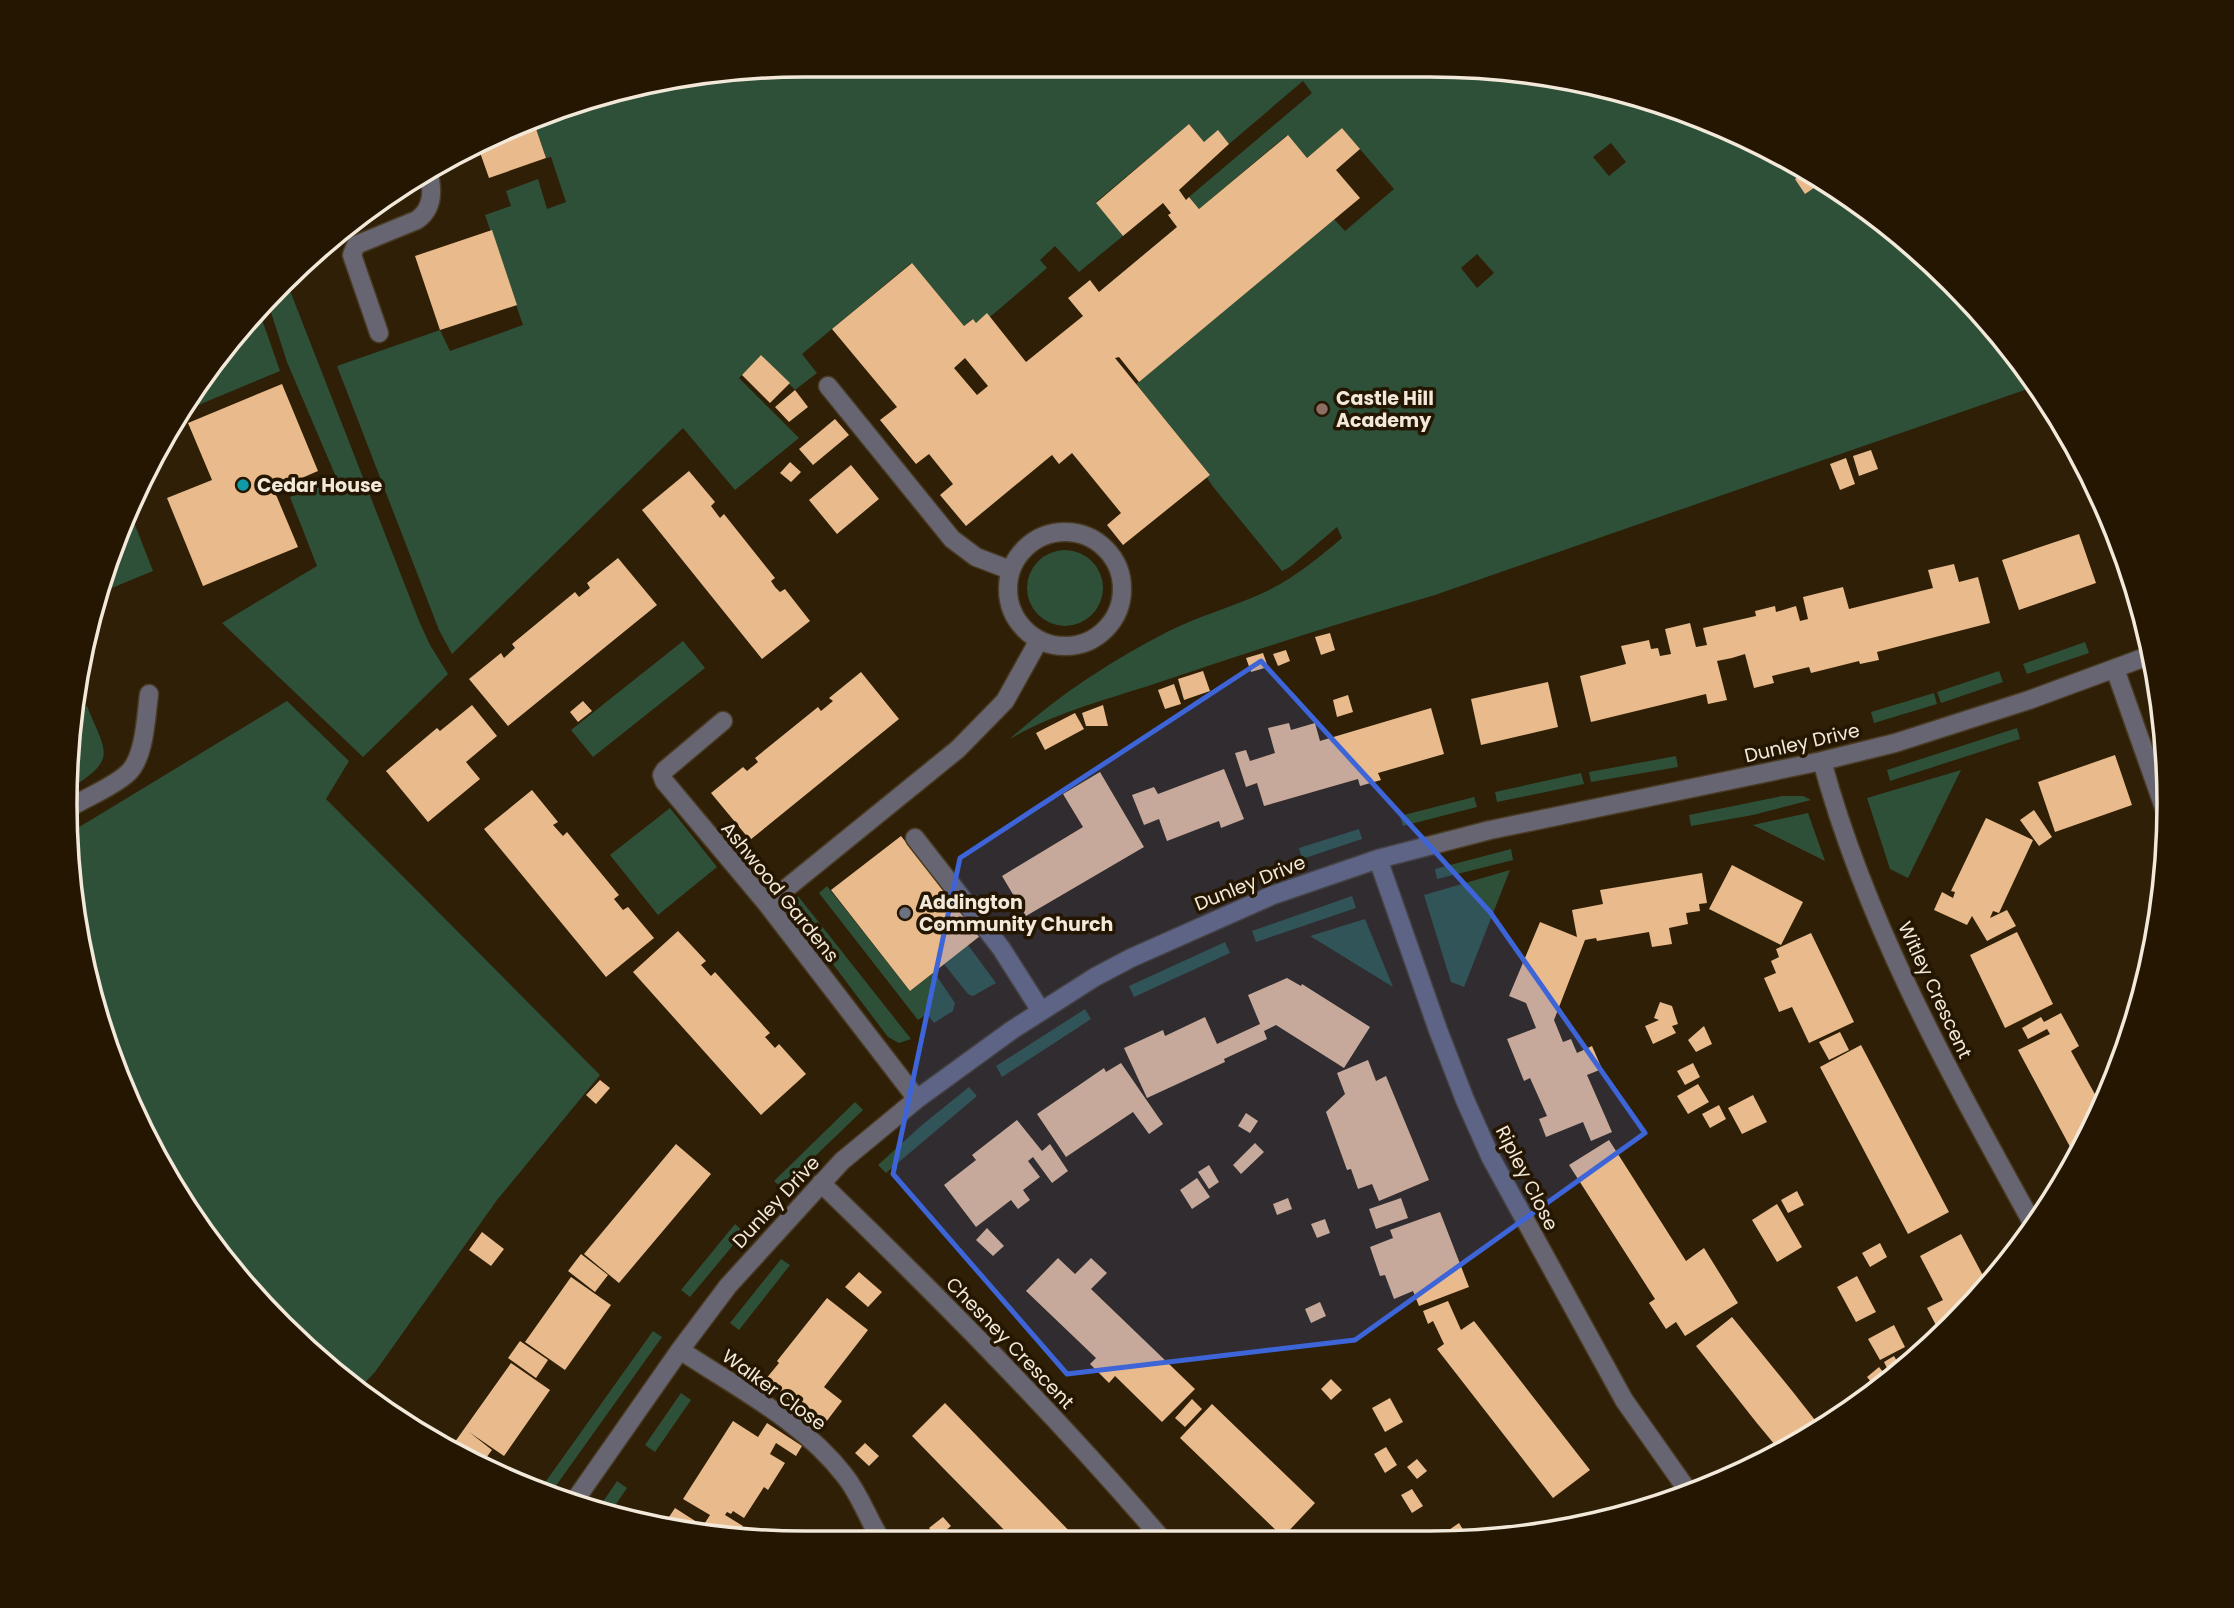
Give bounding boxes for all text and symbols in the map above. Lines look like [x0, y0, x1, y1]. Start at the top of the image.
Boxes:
place label: Castle Hill Academy [1336, 385, 1434, 434]
marker: Castle Hill Academy [1314, 401, 1330, 417]
place label: Cedar House [257, 472, 383, 499]
marker: Cedar House [235, 477, 251, 493]
street label: Dunley Drive [1742, 717, 1862, 769]
street label: Ashwood Gardens [715, 816, 845, 968]
street label: Dunley Drive [1190, 848, 1310, 918]
place label: Addington Community Church [919, 889, 1113, 938]
marker: Addington Community Church [897, 905, 913, 921]
street label: Witley Crescent [1891, 917, 1979, 1063]
street label: Ripley Close [1489, 1121, 1565, 1235]
street label: Dunley Drive [726, 1150, 826, 1254]
street label: Chesney Crescent [940, 1271, 1080, 1415]
street label: Walker Close [716, 1343, 832, 1437]

